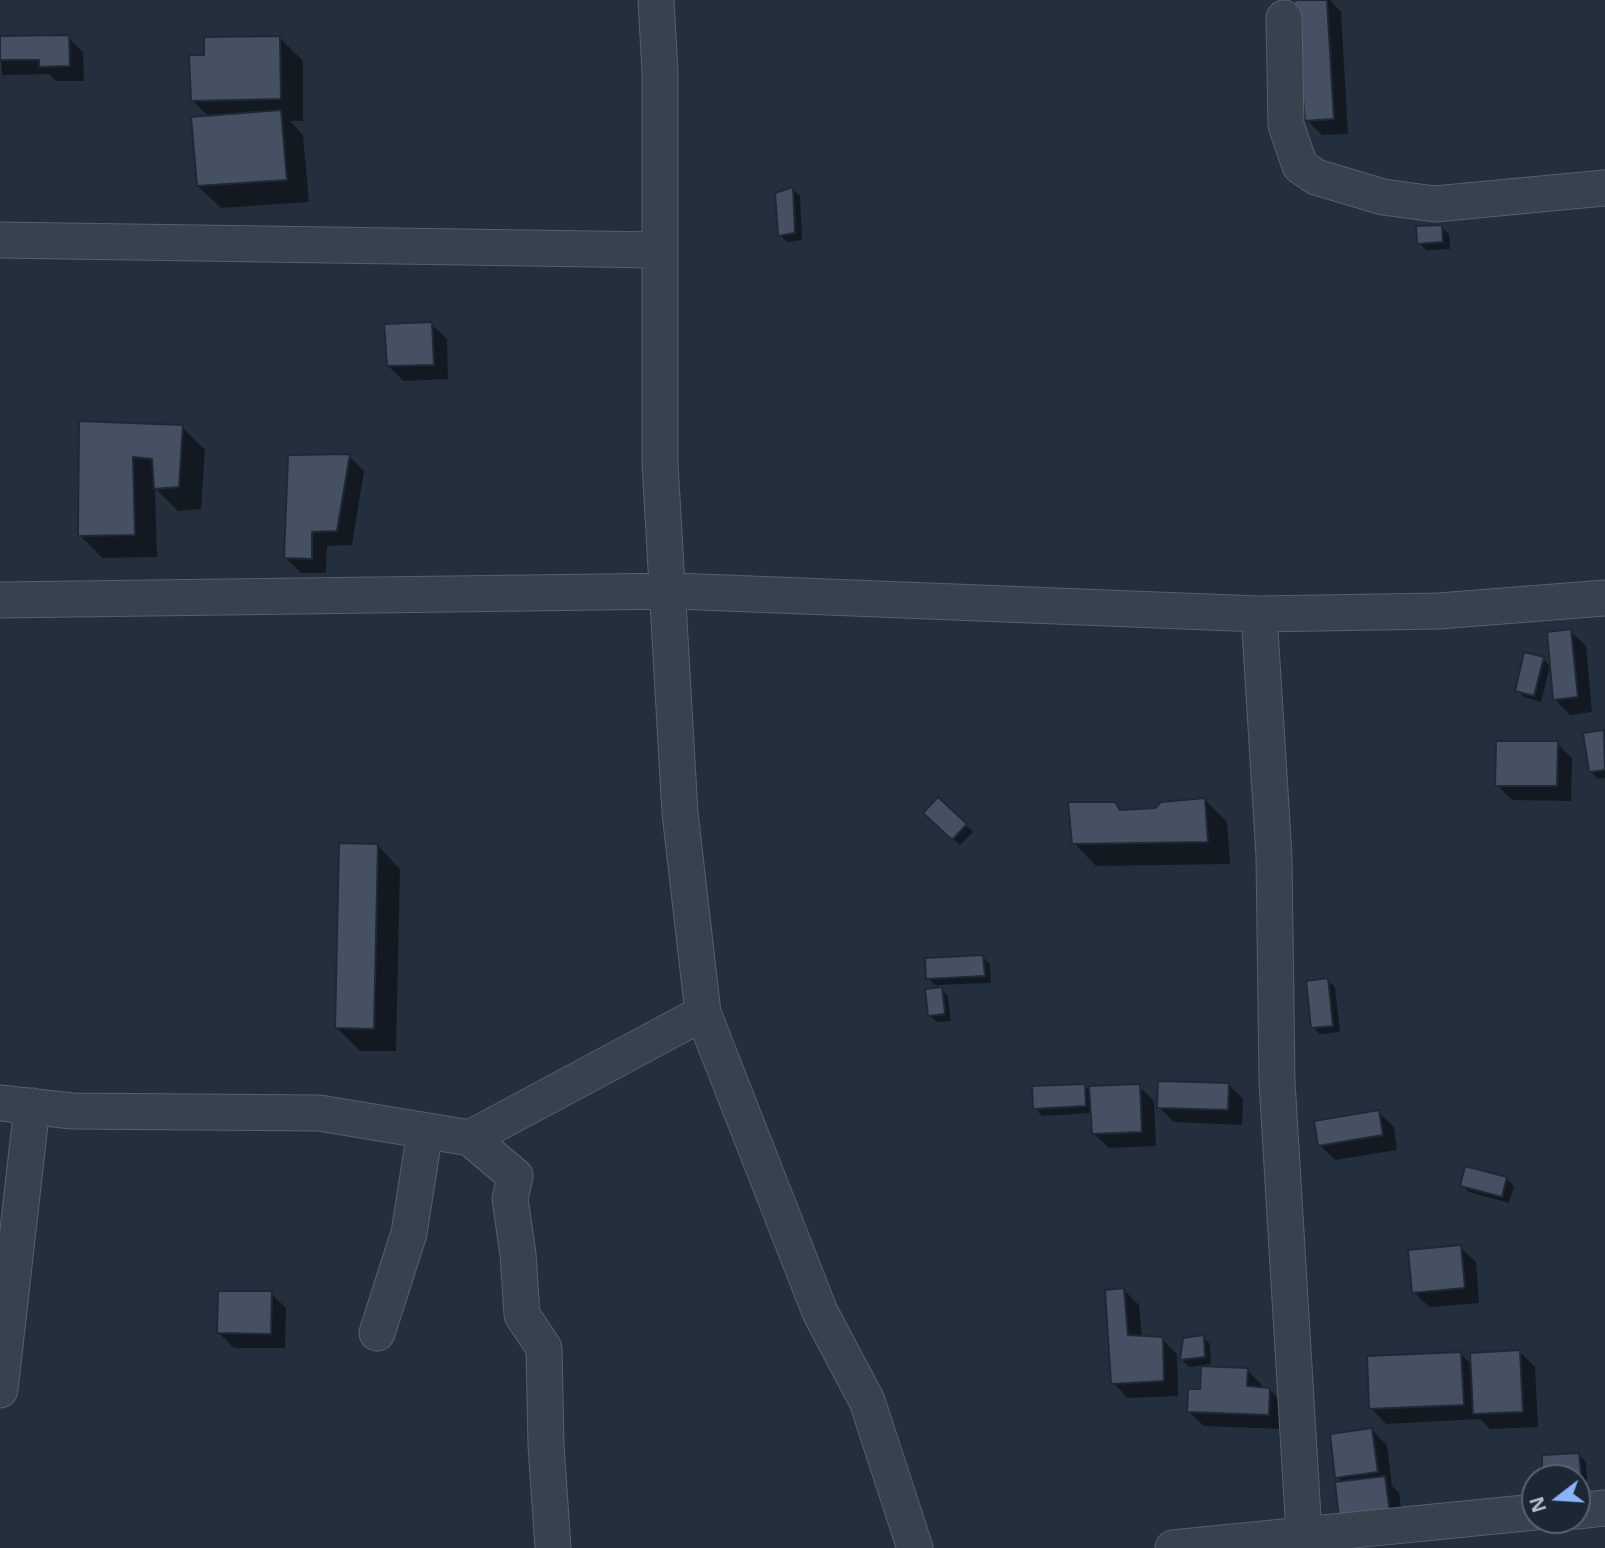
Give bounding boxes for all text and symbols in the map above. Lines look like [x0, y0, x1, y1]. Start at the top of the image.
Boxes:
north arrow [1521, 1464, 1591, 1534]
text: N [1523, 1493, 1553, 1516]

